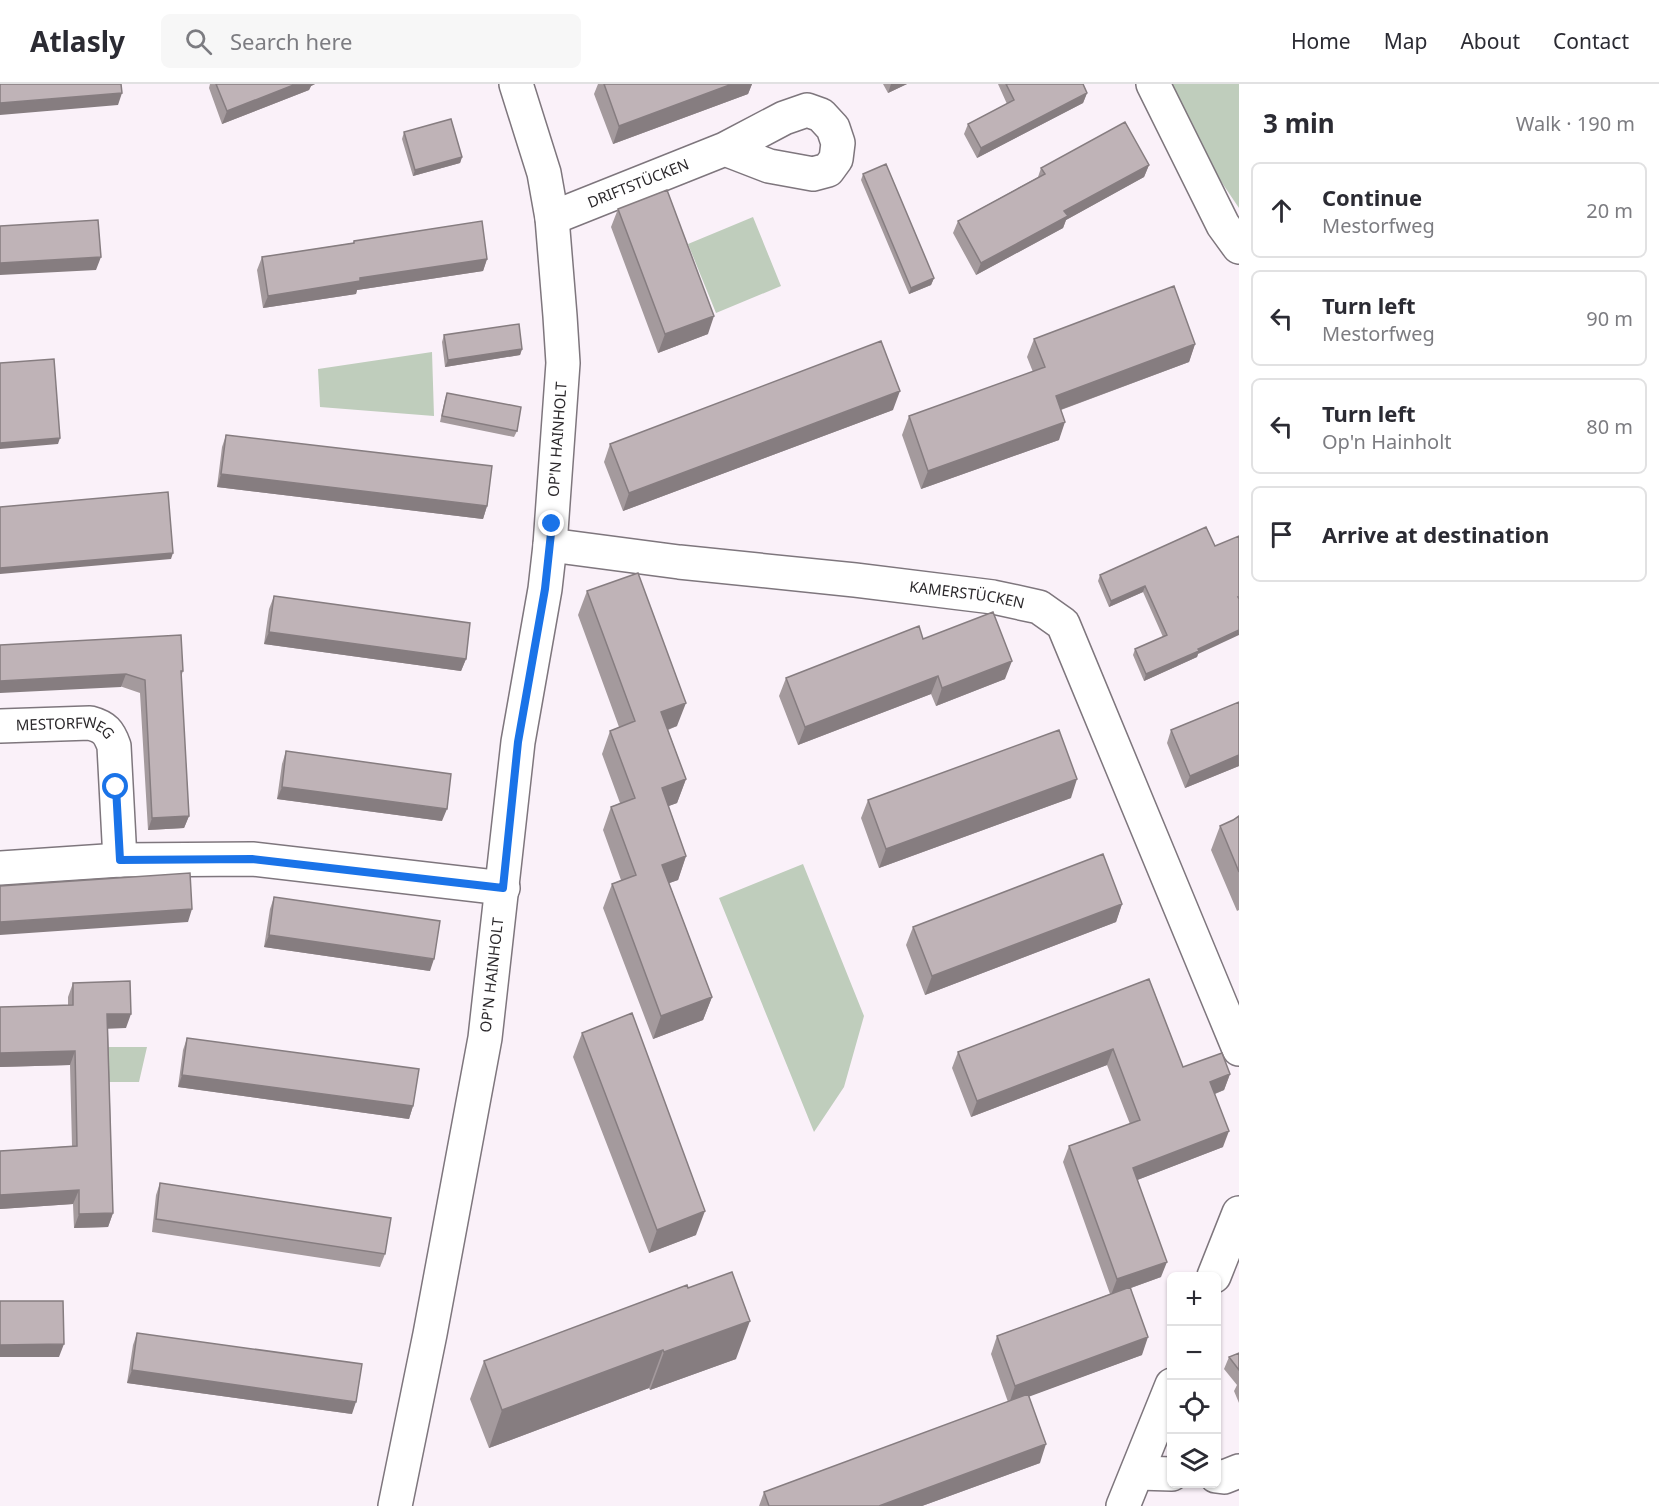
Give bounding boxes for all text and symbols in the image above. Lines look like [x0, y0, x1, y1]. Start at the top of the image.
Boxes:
search box [161, 14, 581, 68]
text: Atlasly [30, 22, 125, 60]
icon: search [182, 25, 215, 58]
text: Search here [230, 26, 352, 56]
text: Home [1291, 27, 1351, 55]
text: Map [1384, 27, 1427, 55]
text: About [1460, 27, 1520, 55]
text: Contact [1553, 27, 1629, 55]
text: 3 min [1263, 105, 1335, 141]
text: Walk · 190 m [1516, 110, 1635, 137]
street label: DRIFTSTÜCKEN [584, 153, 692, 212]
text: Continue [1322, 182, 1422, 212]
icon: ahead [1265, 194, 1298, 227]
text: 20 m [1586, 197, 1633, 224]
text: Mestorfweg [1322, 212, 1435, 239]
text: Turn left [1322, 290, 1416, 320]
icon: left [1265, 302, 1298, 335]
text: 90 m [1586, 305, 1633, 332]
text: Mestorfweg [1322, 320, 1435, 347]
street label: OP'N HAINHOLT [542, 380, 571, 498]
text: Turn left [1322, 398, 1416, 428]
icon: left [1265, 410, 1298, 443]
text: 80 m [1586, 413, 1633, 440]
text: Op'n Hainholt [1322, 428, 1452, 455]
route end [538, 510, 564, 536]
icon: arrive [1265, 518, 1298, 551]
text: Arrive at destination [1322, 519, 1549, 549]
street label: KAMERSTÜCKEN [908, 576, 1027, 613]
street label: MESTORFWEG [15, 712, 120, 743]
route start [102, 773, 128, 799]
street label: OP'N HAINHOLT [475, 916, 507, 1033]
map controls [1167, 1272, 1221, 1488]
button: + [1167, 1272, 1221, 1326]
button: − [1167, 1326, 1221, 1380]
button: locate [1167, 1380, 1221, 1434]
button: layers [1167, 1434, 1221, 1488]

